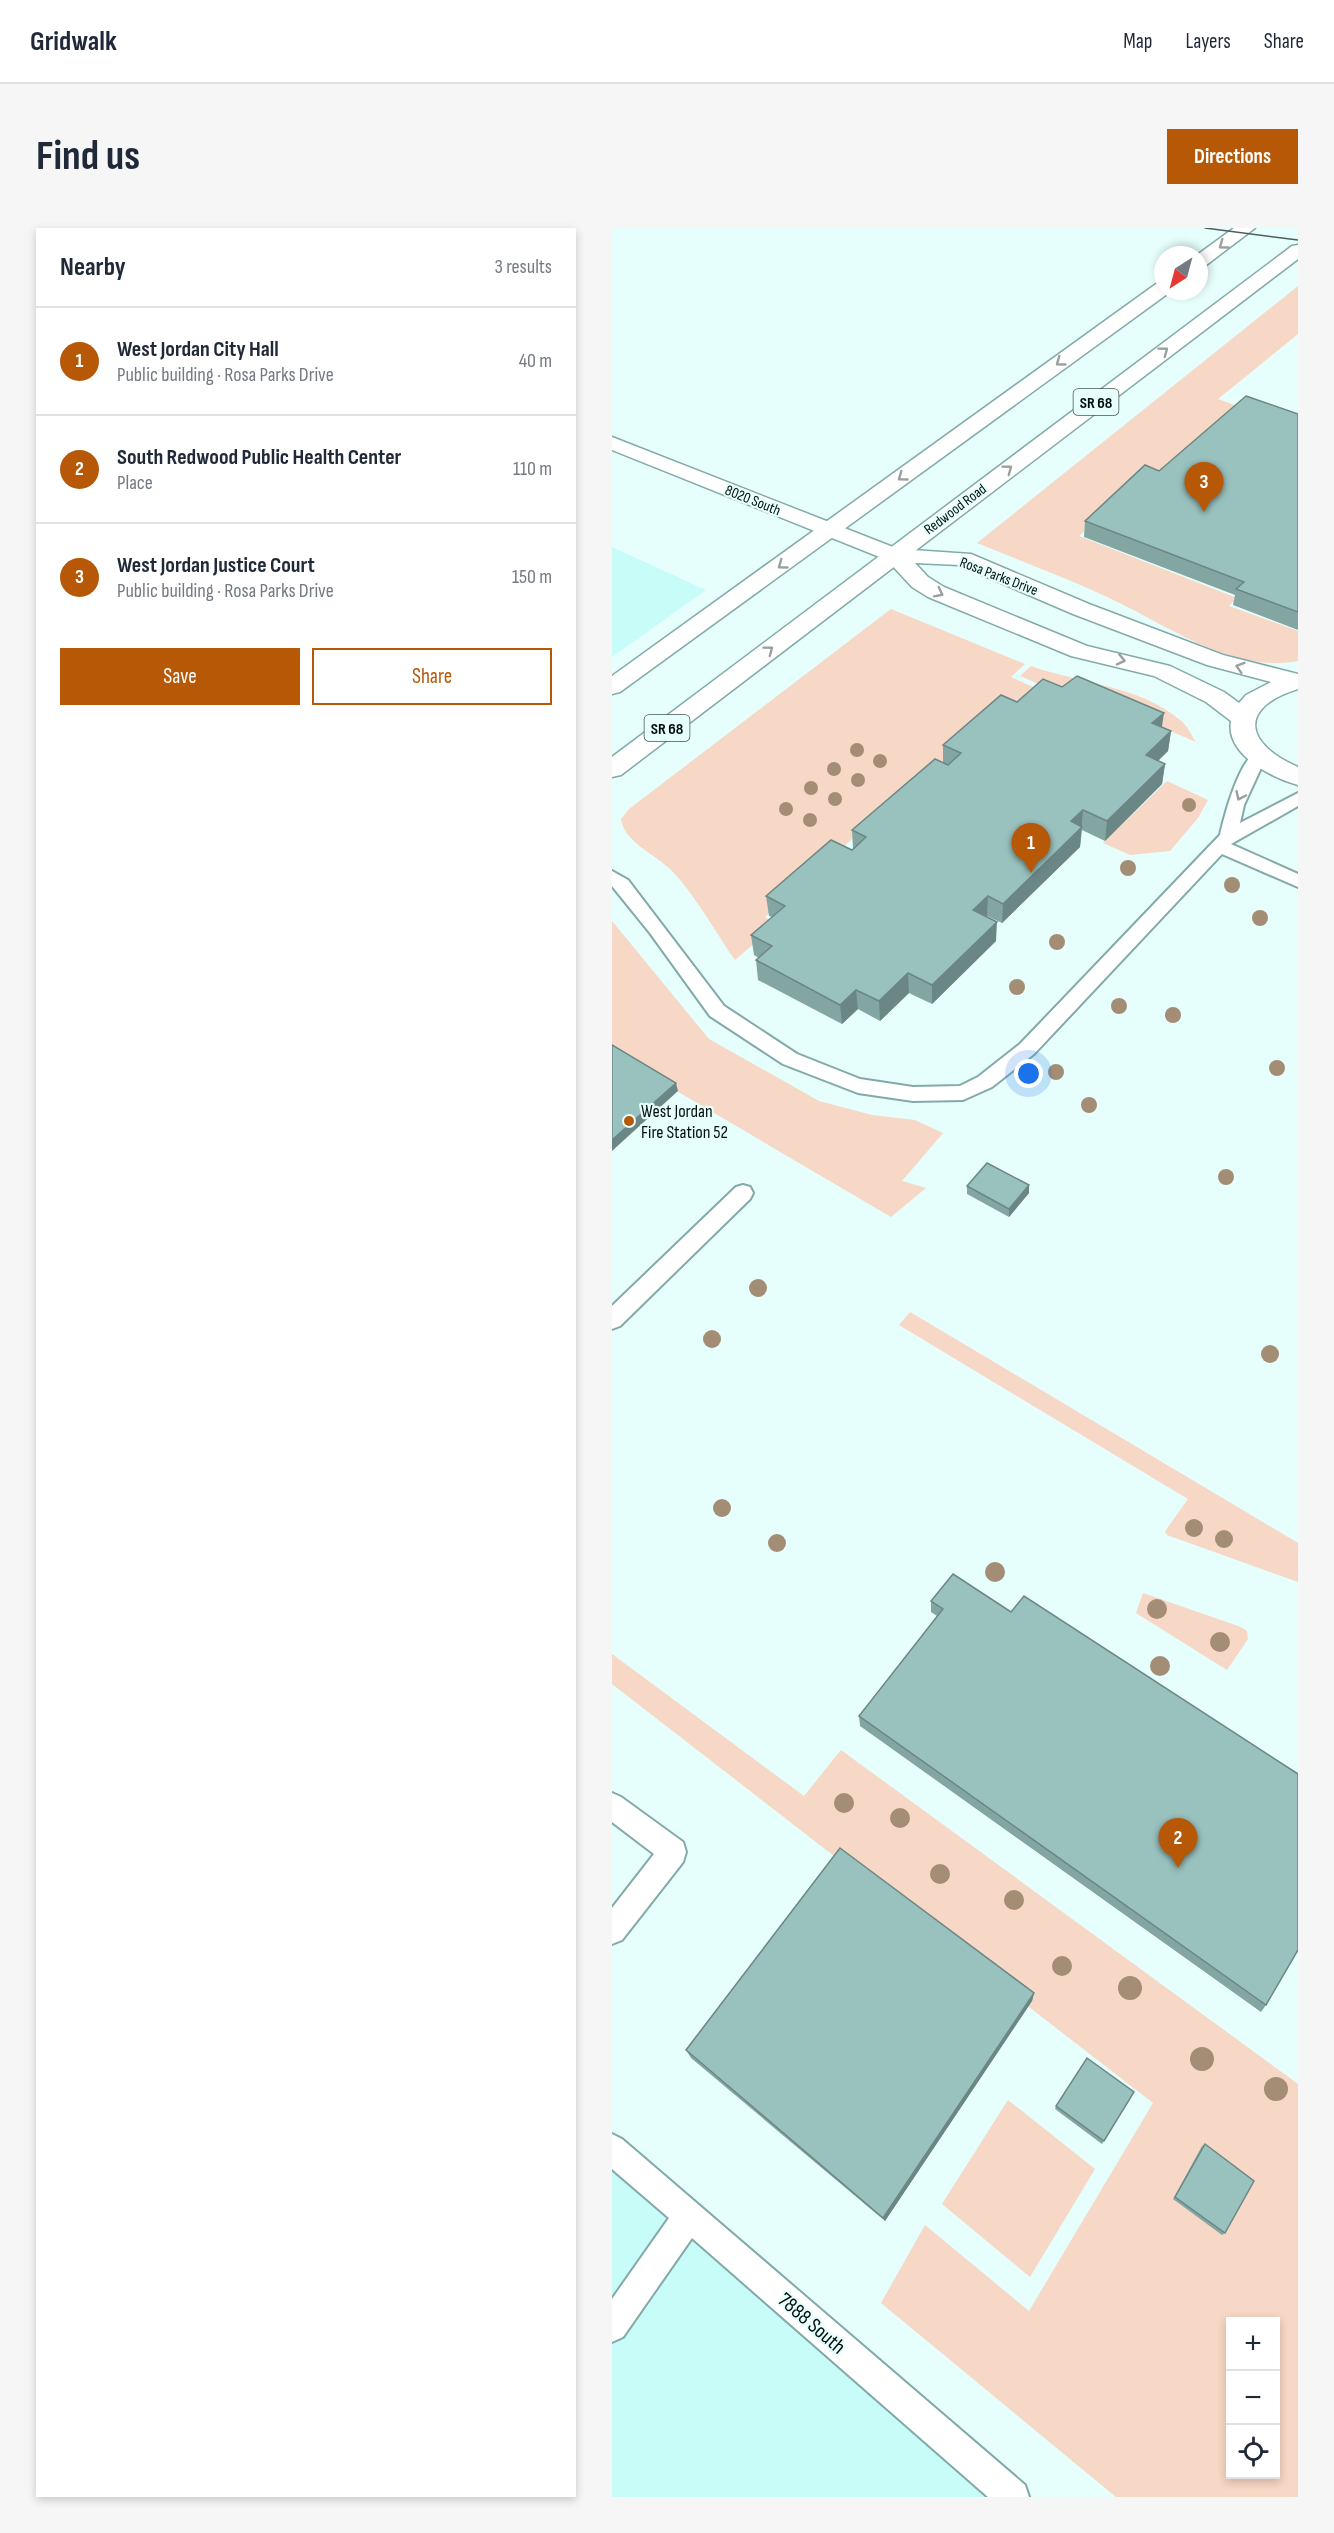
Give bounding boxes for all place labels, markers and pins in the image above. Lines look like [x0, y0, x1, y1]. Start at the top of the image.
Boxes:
pin: 3 [1184, 462, 1224, 512]
pin: 1 [1012, 824, 1050, 873]
place label: West Jordan Fire Station 52 [641, 1101, 728, 1143]
marker: West Jordan Fire Station 52 [622, 1114, 636, 1128]
pin: 2 [1158, 1818, 1198, 1868]

